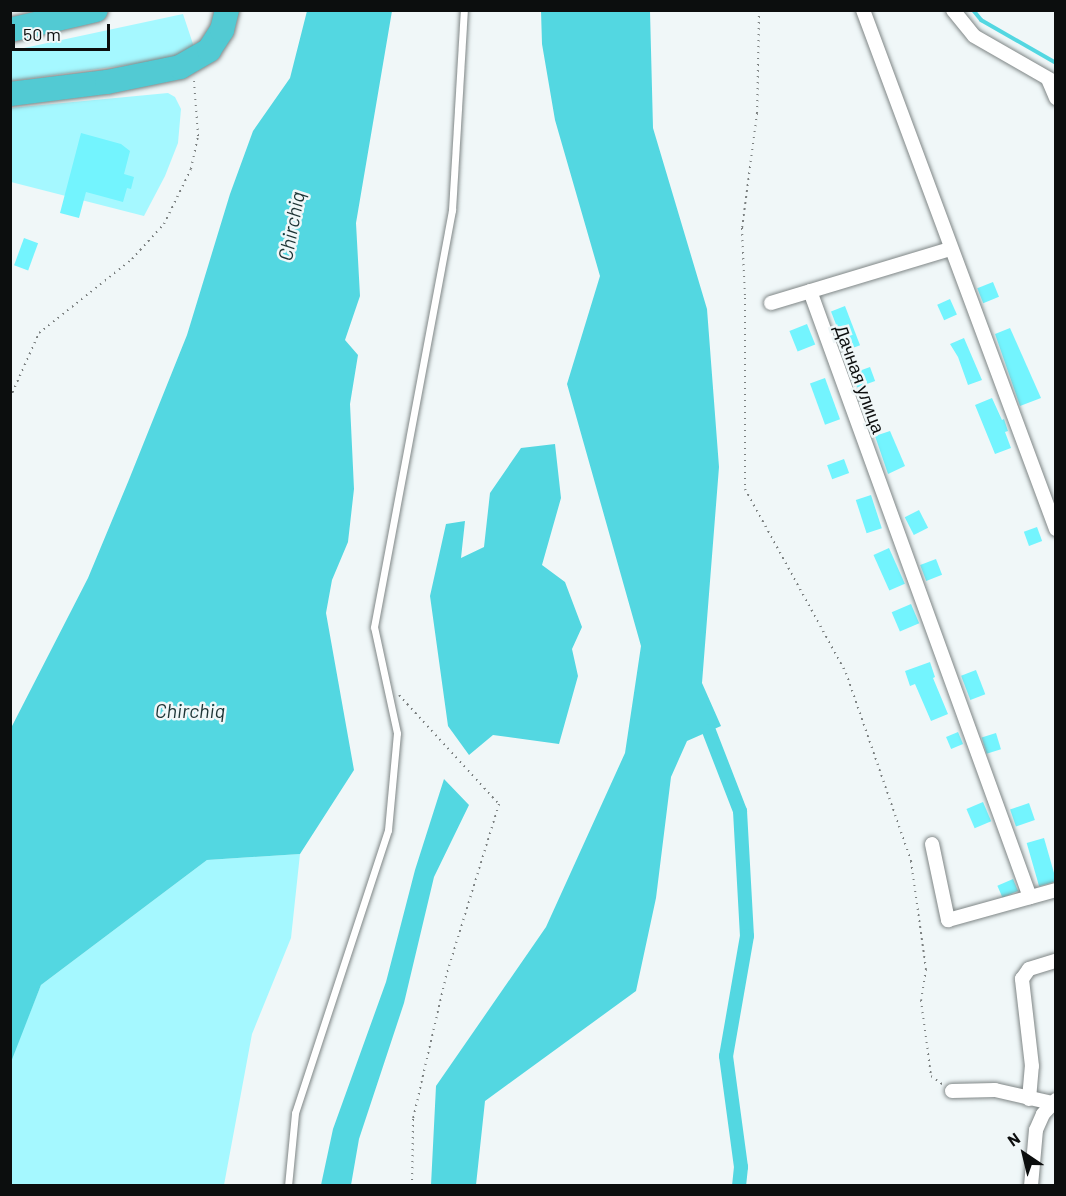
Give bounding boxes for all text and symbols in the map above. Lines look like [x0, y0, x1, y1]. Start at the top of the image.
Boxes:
scale bar [15, 12, 112, 50]
text: 50 m [23, 23, 61, 45]
water label: Chirchiq [273, 189, 309, 263]
street label: Дачная улица [830, 322, 890, 436]
water label: Chirchiq [155, 698, 225, 722]
north arrow [994, 1124, 1054, 1184]
text: N [1004, 1128, 1023, 1150]

